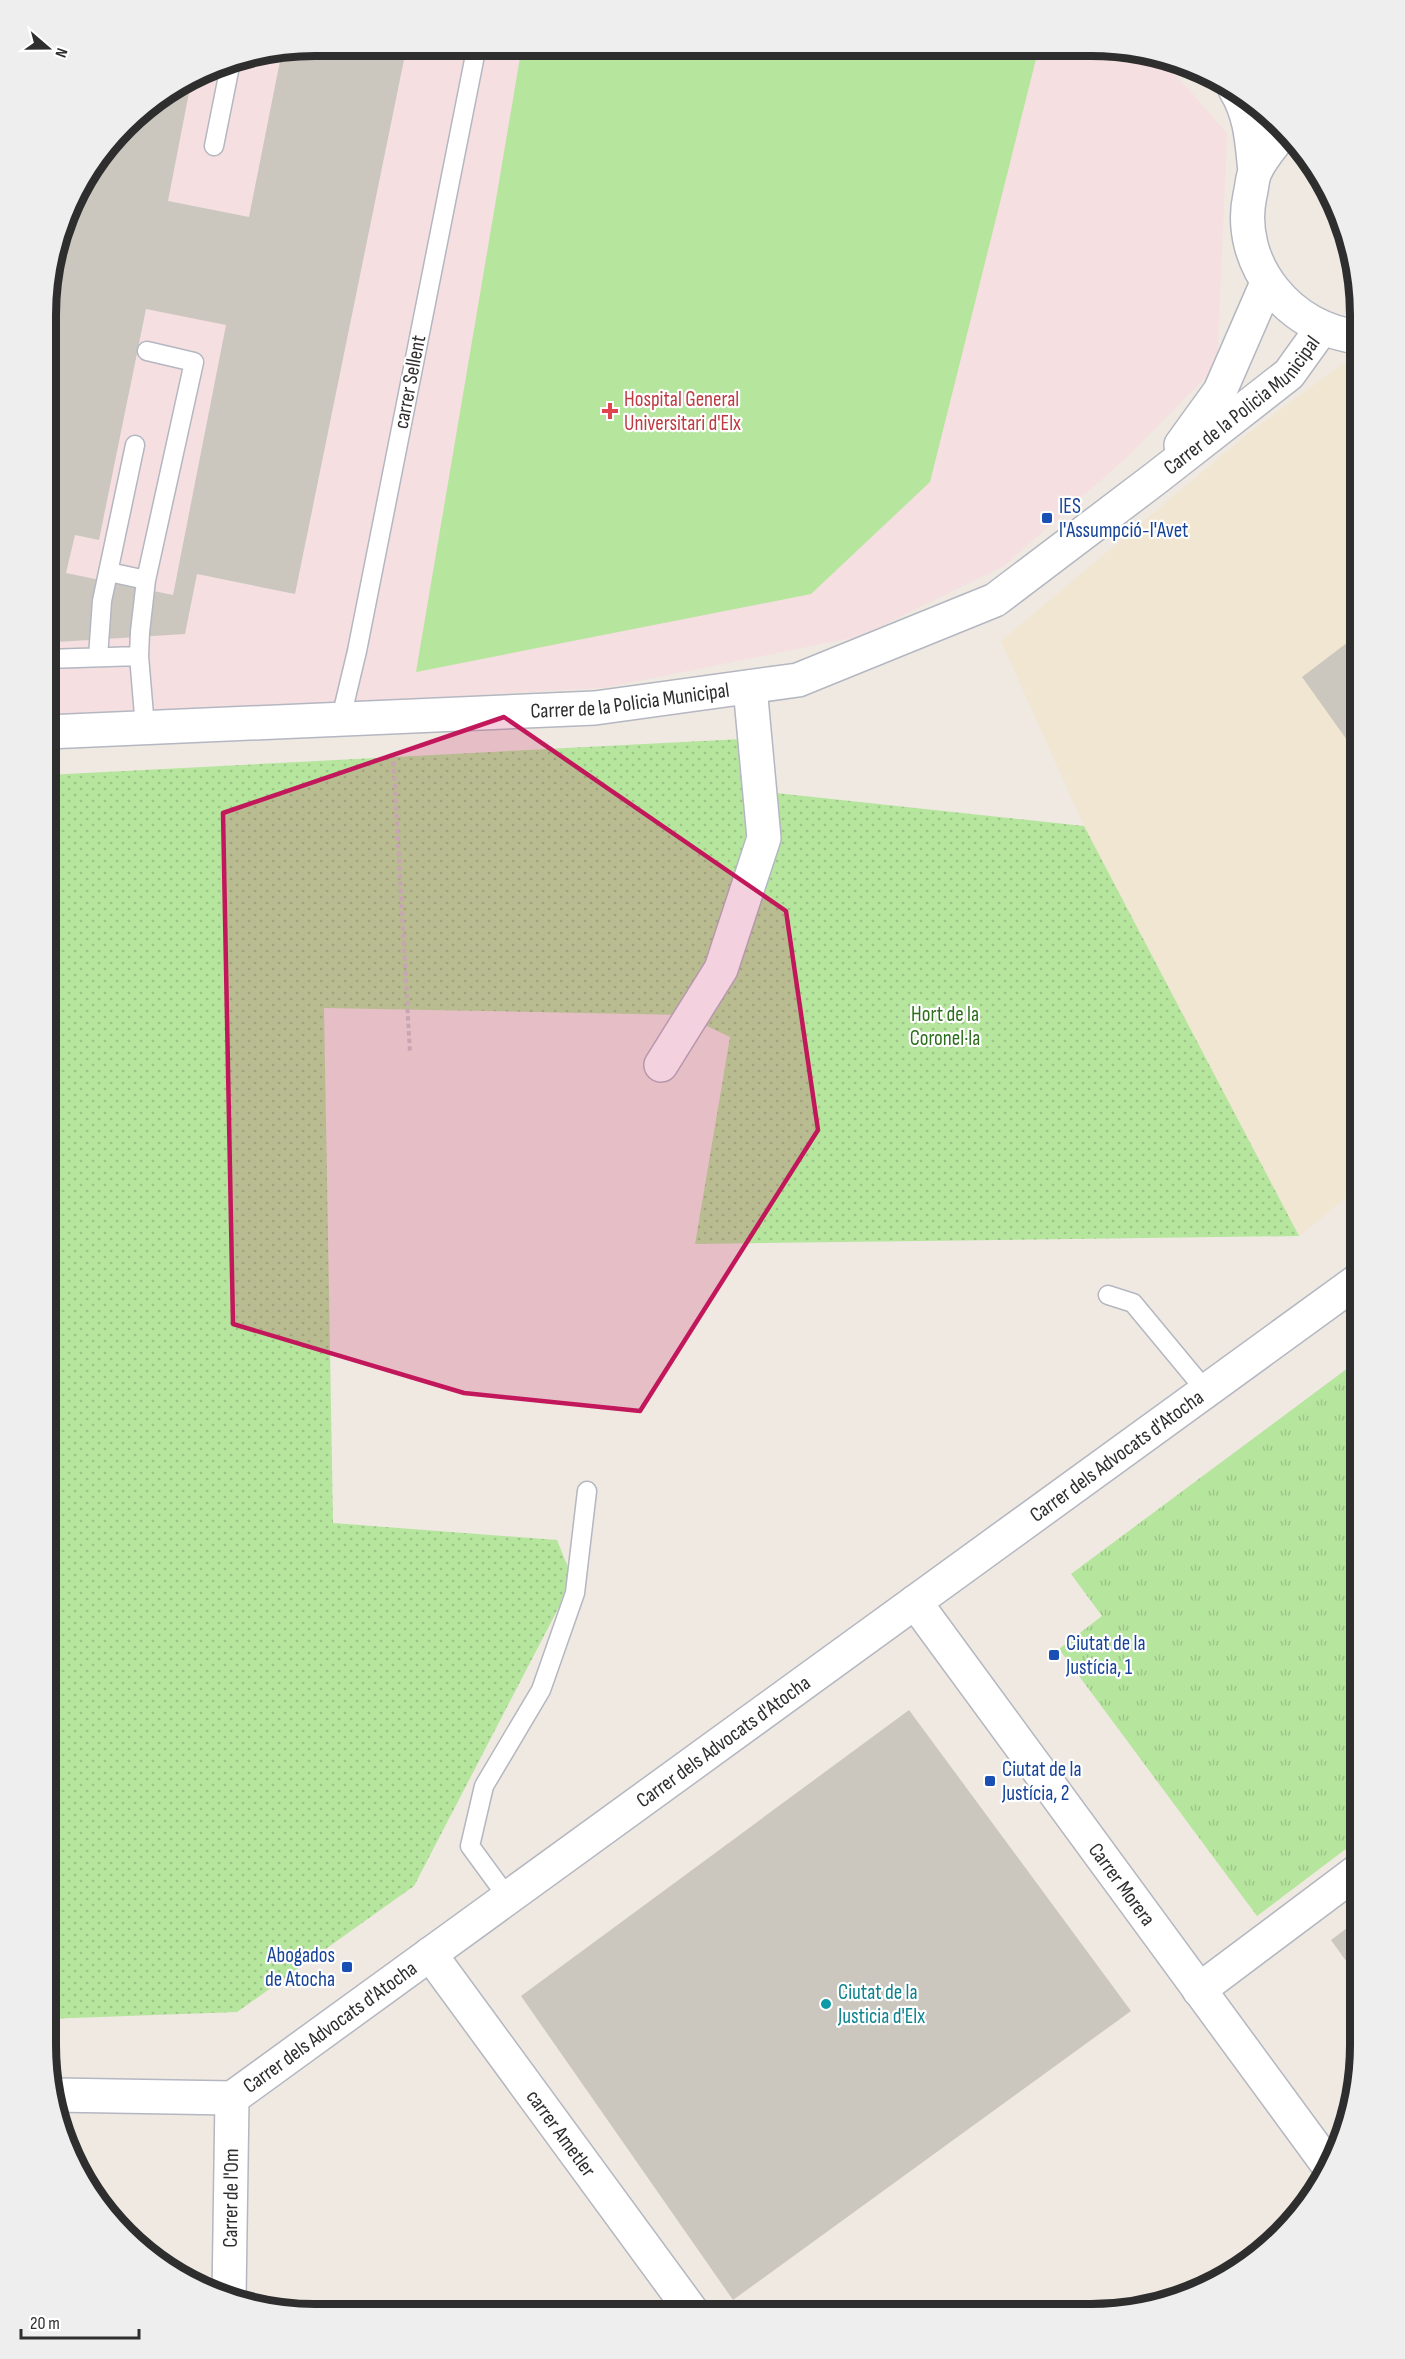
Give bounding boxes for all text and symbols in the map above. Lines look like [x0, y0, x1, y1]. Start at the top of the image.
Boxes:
north arrow [18, 18, 78, 78]
text: N [50, 45, 71, 60]
street label: Carrer de la Policia Municipal [1158, 331, 1325, 480]
street label: carrer Sellent [389, 333, 431, 431]
place label: Hospital General Universitari d'Elx [624, 387, 741, 436]
marker: Hospital General Universitari d'Elx [601, 402, 619, 420]
place label: IES l'Assumpció-l'Avet [1059, 494, 1189, 543]
marker: IES l'Assumpció-l'Avet [1040, 511, 1054, 525]
street label: Carrer de la Policia Municipal [530, 677, 731, 723]
park label: Hort de la Coronel·la [910, 1002, 980, 1051]
street label: Carrer dels Advocats d'Atocha [1025, 1384, 1208, 1527]
place label: Ciutat de la Justícia, 1 [1065, 1631, 1146, 1680]
marker: Ciutat de la Justícia, 1 [1047, 1648, 1061, 1662]
street label: Carrer dels Advocats d'Atocha [631, 1670, 815, 1813]
place label: Ciutat de la Justícia, 2 [1001, 1757, 1082, 1806]
marker: Ciutat de la Justícia, 2 [983, 1774, 997, 1788]
street label: Carrer Morera [1083, 1838, 1161, 1931]
place label: Abogados de Atocha [265, 1943, 335, 1992]
street label: Carrer dels Advocats d'Atocha [238, 1956, 422, 2098]
marker: Abogados de Atocha [340, 1960, 354, 1974]
place label: Ciutat de la Justicia d'Elx [837, 1980, 925, 2029]
marker: Ciutat de la Justicia d'Elx [819, 1997, 833, 2011]
street label: carrer Ametler [521, 2085, 601, 2182]
street label: Carrer de l'Om [217, 2148, 244, 2248]
scale bar [21, 2302, 140, 2340]
text: 20 m [30, 2313, 60, 2334]

